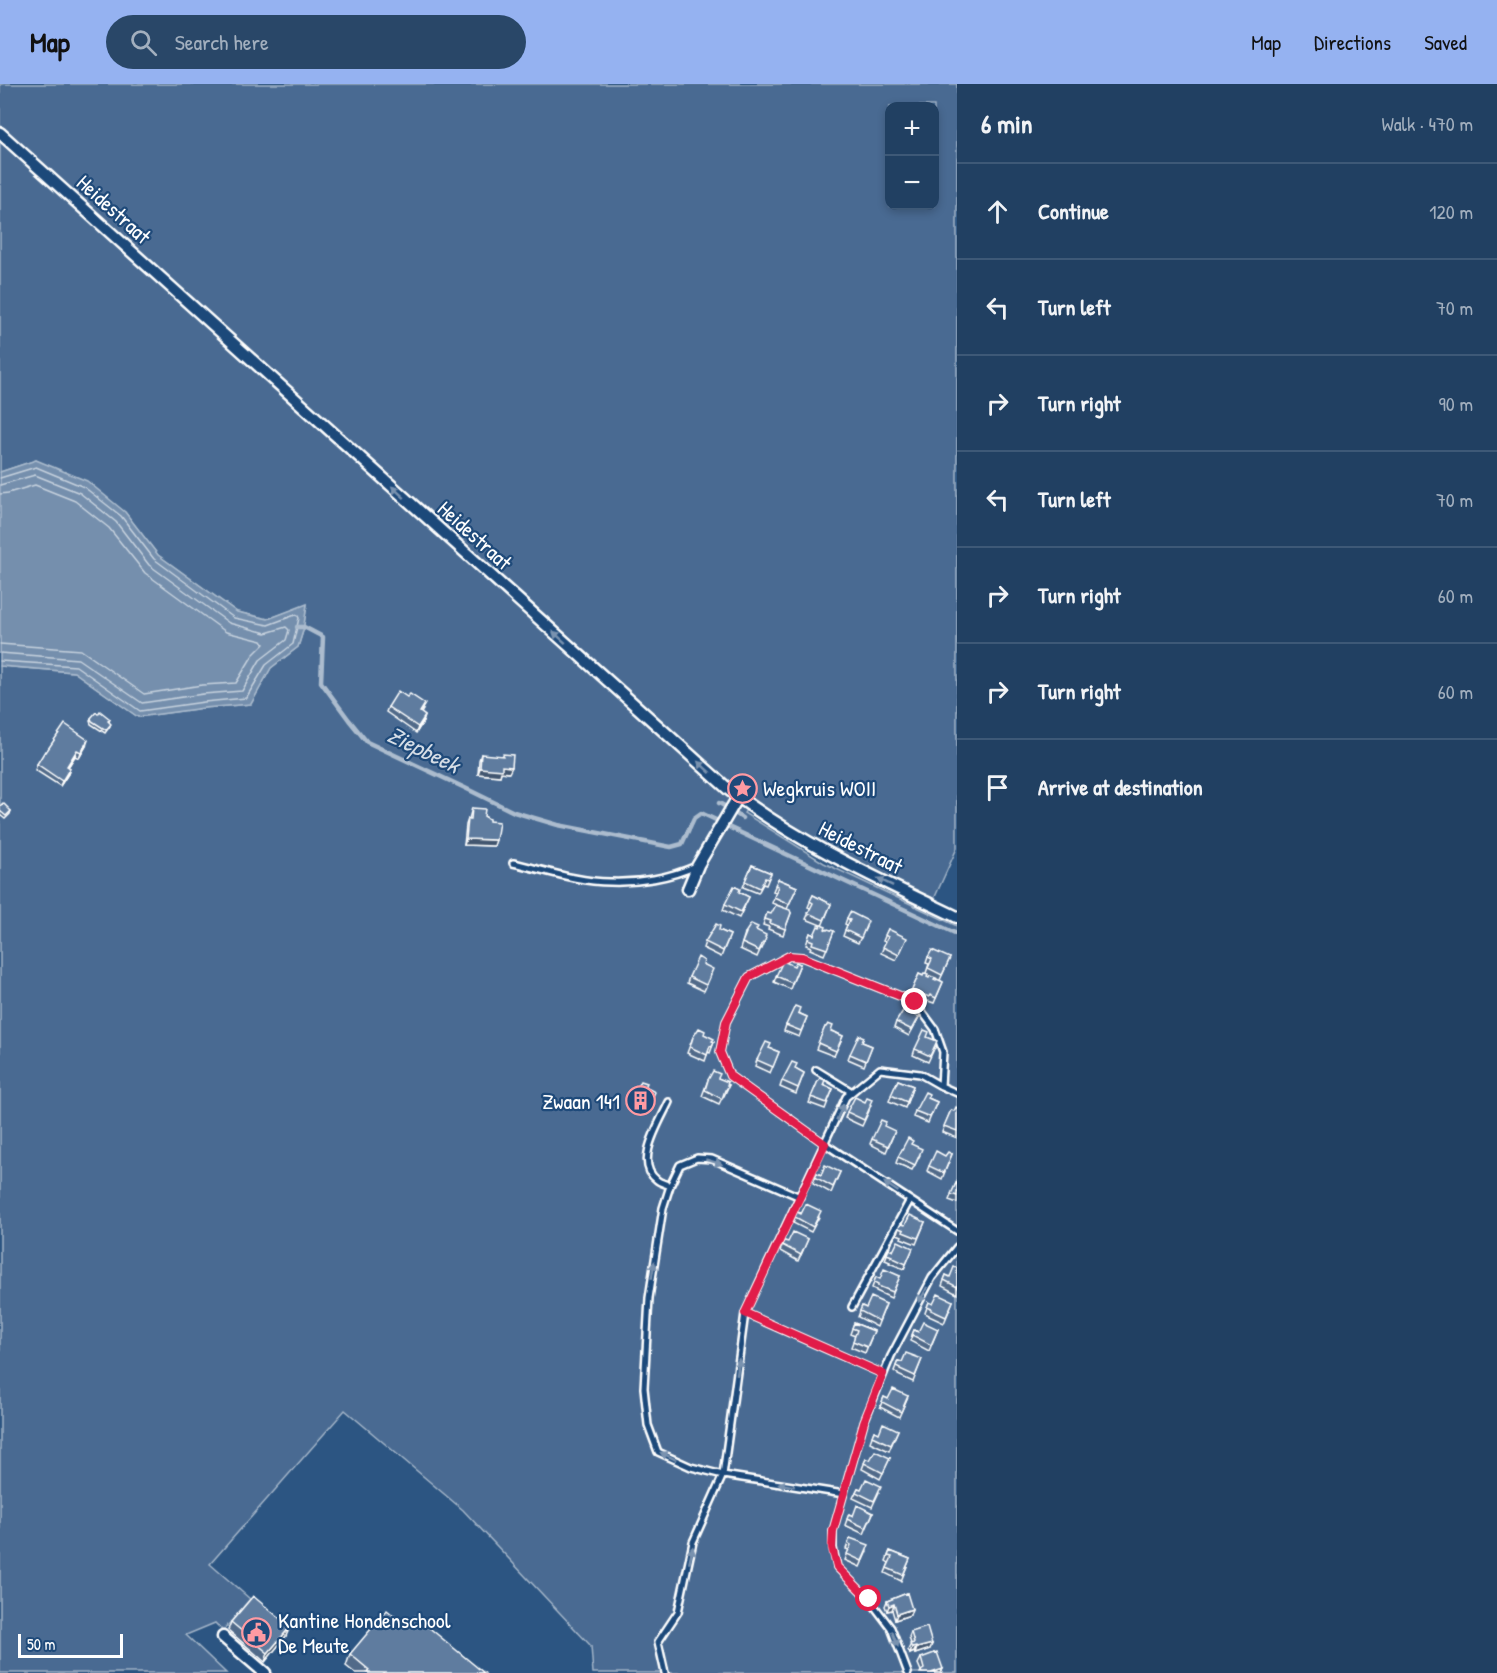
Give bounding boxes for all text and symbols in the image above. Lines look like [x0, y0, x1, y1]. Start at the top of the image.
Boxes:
search box [106, 15, 526, 69]
text: Map [30, 23, 70, 61]
icon: search [127, 26, 160, 59]
text: Search here [175, 27, 269, 57]
text: Map [1251, 28, 1281, 57]
text: Directions [1314, 28, 1391, 57]
text: Saved [1424, 28, 1467, 57]
map controls [885, 102, 939, 210]
button: + [885, 102, 939, 156]
text: 6 min [981, 106, 1033, 141]
text: Walk · 470 m [1381, 110, 1473, 137]
button: − [885, 156, 939, 210]
street label: Heidestraat [70, 168, 158, 251]
icon: ahead [981, 195, 1014, 228]
text: Continue [1038, 196, 1109, 226]
text: 120 m [1429, 198, 1473, 225]
icon: left [981, 291, 1014, 324]
text: Turn left [1038, 292, 1111, 322]
text: 70 m [1436, 294, 1473, 321]
icon: right [981, 387, 1014, 420]
text: Turn right [1038, 388, 1121, 418]
text: 90 m [1439, 390, 1473, 417]
icon: left [981, 483, 1014, 516]
text: Turn left [1038, 484, 1111, 514]
one-way arrow [391, 485, 406, 499]
text: 70 m [1436, 486, 1473, 513]
street label: Heidestraat [431, 494, 519, 577]
icon: right [981, 579, 1014, 612]
text: Turn right [1038, 580, 1121, 610]
text: 60 m [1438, 582, 1473, 609]
one-way arrow [552, 631, 567, 644]
icon: right [981, 675, 1014, 708]
text: Turn right [1038, 676, 1121, 706]
text: 60 m [1438, 678, 1473, 705]
water label: Ziepbeek [382, 718, 467, 782]
one-way arrow [697, 761, 712, 774]
icon: arrive [981, 771, 1014, 804]
place icon: Wegkruis WOII [726, 772, 758, 804]
text: Arrive at destination [1038, 772, 1203, 802]
place label: Wegkruis WOII [763, 773, 876, 803]
street label: Heidestraat [814, 813, 909, 881]
one-way arrow [877, 878, 894, 887]
route end [901, 988, 927, 1014]
building icon: Zwaan 141 [625, 1085, 657, 1117]
place label: Zwaan 141 [542, 1086, 620, 1116]
one-way arrow [835, 1102, 845, 1120]
one-way arrow [705, 1157, 723, 1167]
one-way arrow [883, 1182, 899, 1193]
one-way arrow [649, 1260, 658, 1279]
one-way arrow [918, 1286, 928, 1303]
one-way arrow [733, 1358, 743, 1377]
one-way arrow [659, 1452, 676, 1461]
one-way arrow [776, 1480, 795, 1489]
one-way arrow [686, 1545, 696, 1564]
route start [855, 1585, 881, 1611]
place label: Kantine Hondenschool De Meute [278, 1605, 451, 1660]
public building icon: Kantine Hondenschool De Meute [241, 1617, 273, 1649]
scale bar [18, 1631, 123, 1658]
one-way arrow [890, 1631, 900, 1649]
text: 50 m [27, 1633, 56, 1655]

